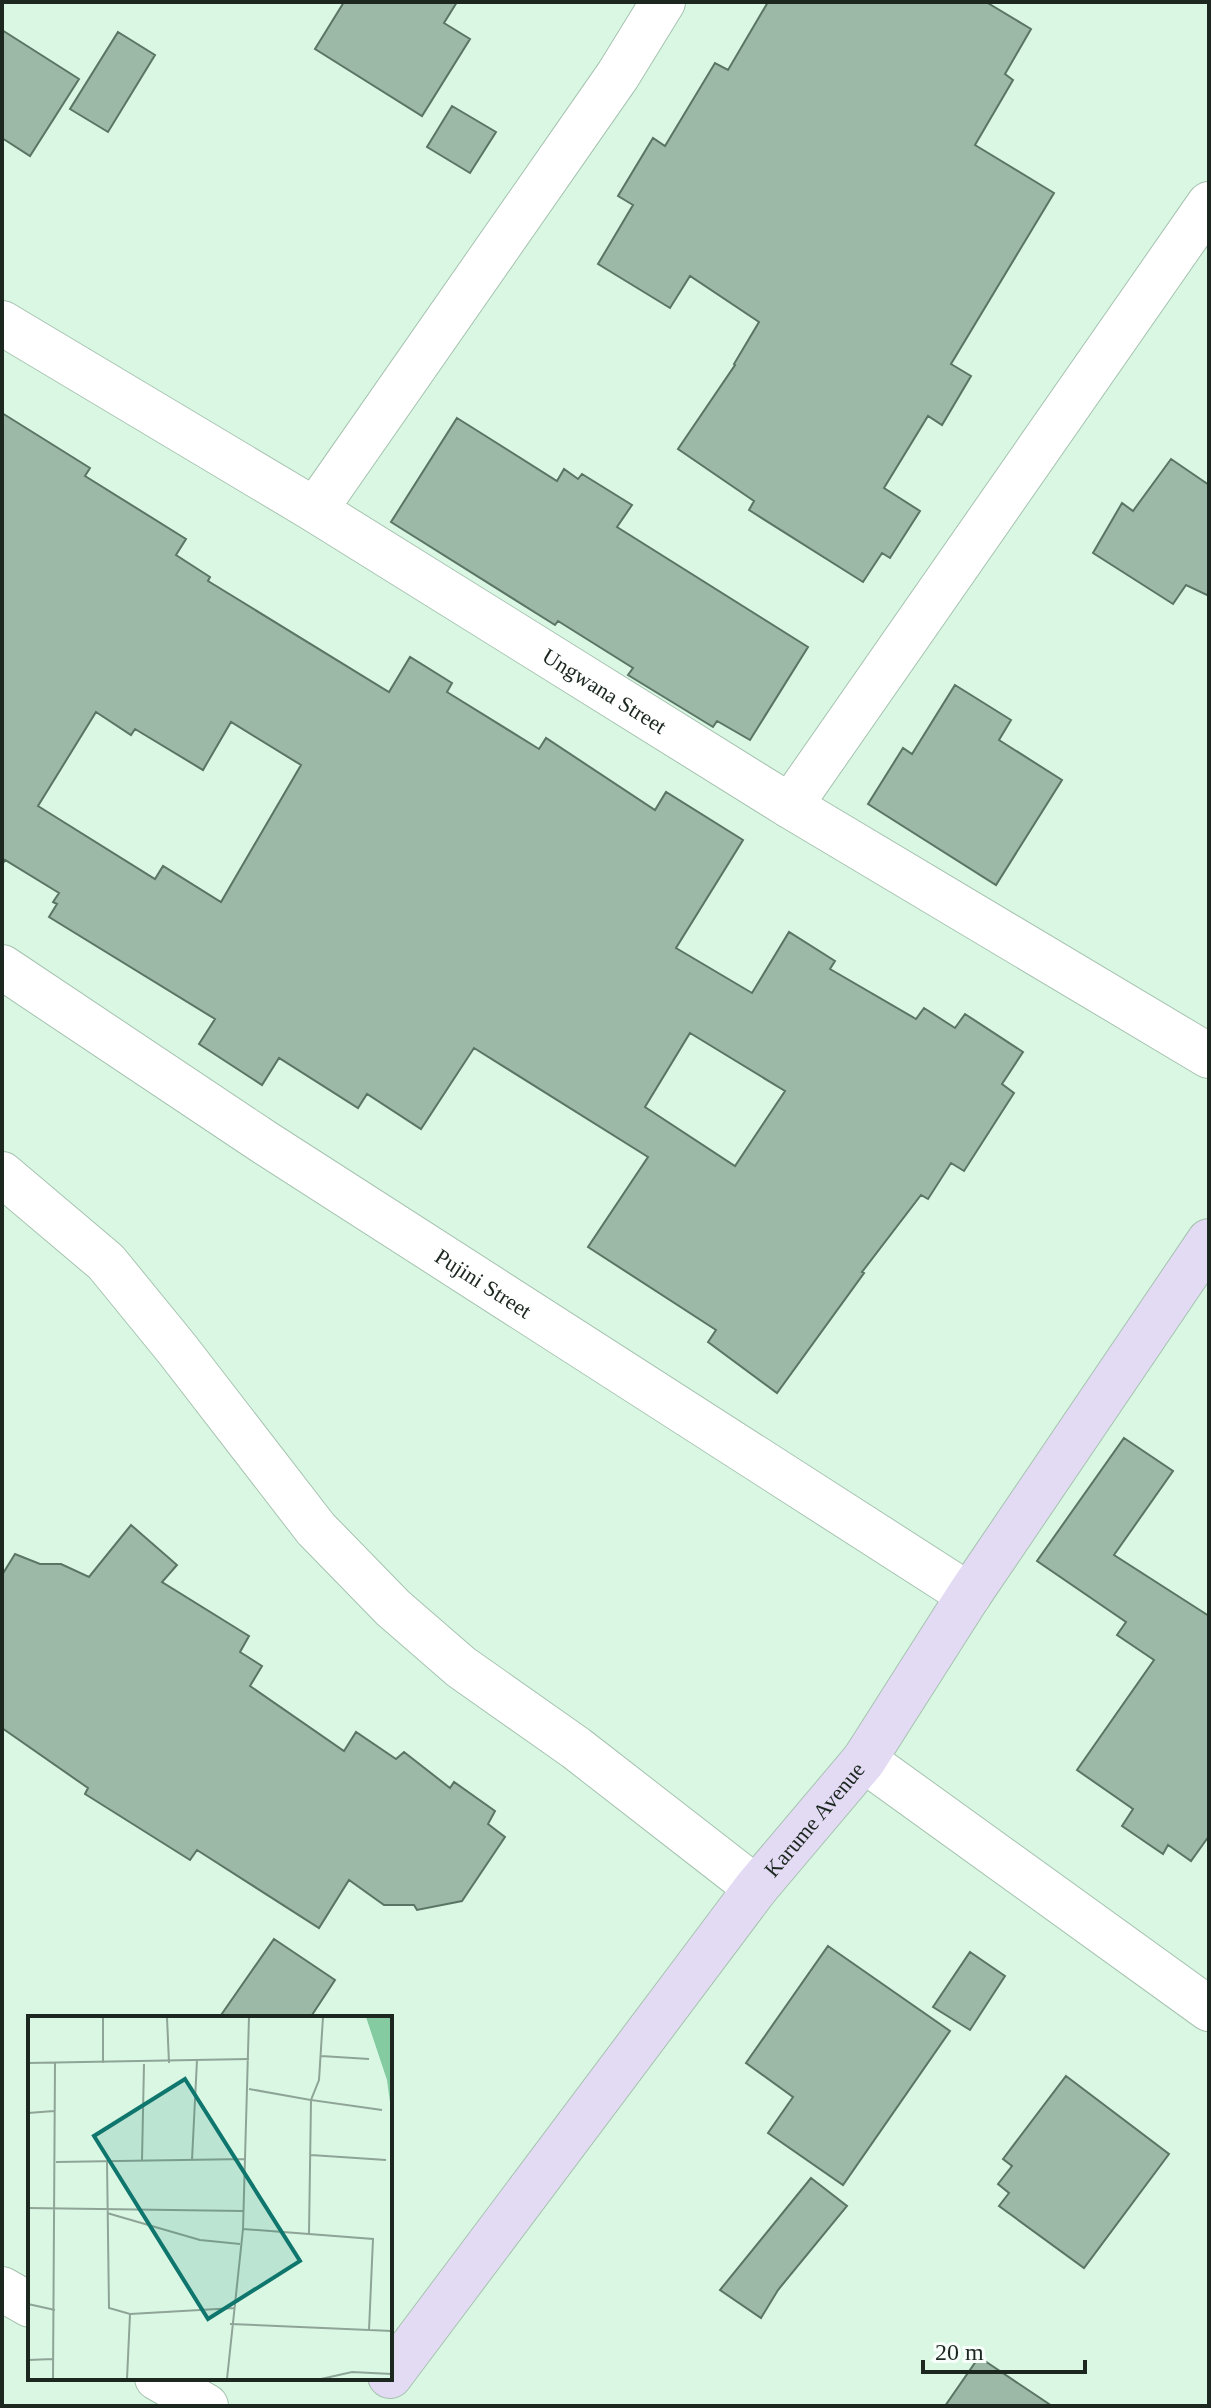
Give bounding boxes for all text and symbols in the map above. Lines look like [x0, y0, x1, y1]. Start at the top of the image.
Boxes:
street label: Ungwana Street [538, 643, 671, 739]
street label: Pujini Street [430, 1243, 536, 1324]
street label: Karume Avenue [759, 1757, 870, 1882]
inset map [28, 2016, 392, 2380]
scale bar [923, 2324, 1085, 2374]
text: 20 m [935, 2339, 984, 2365]

